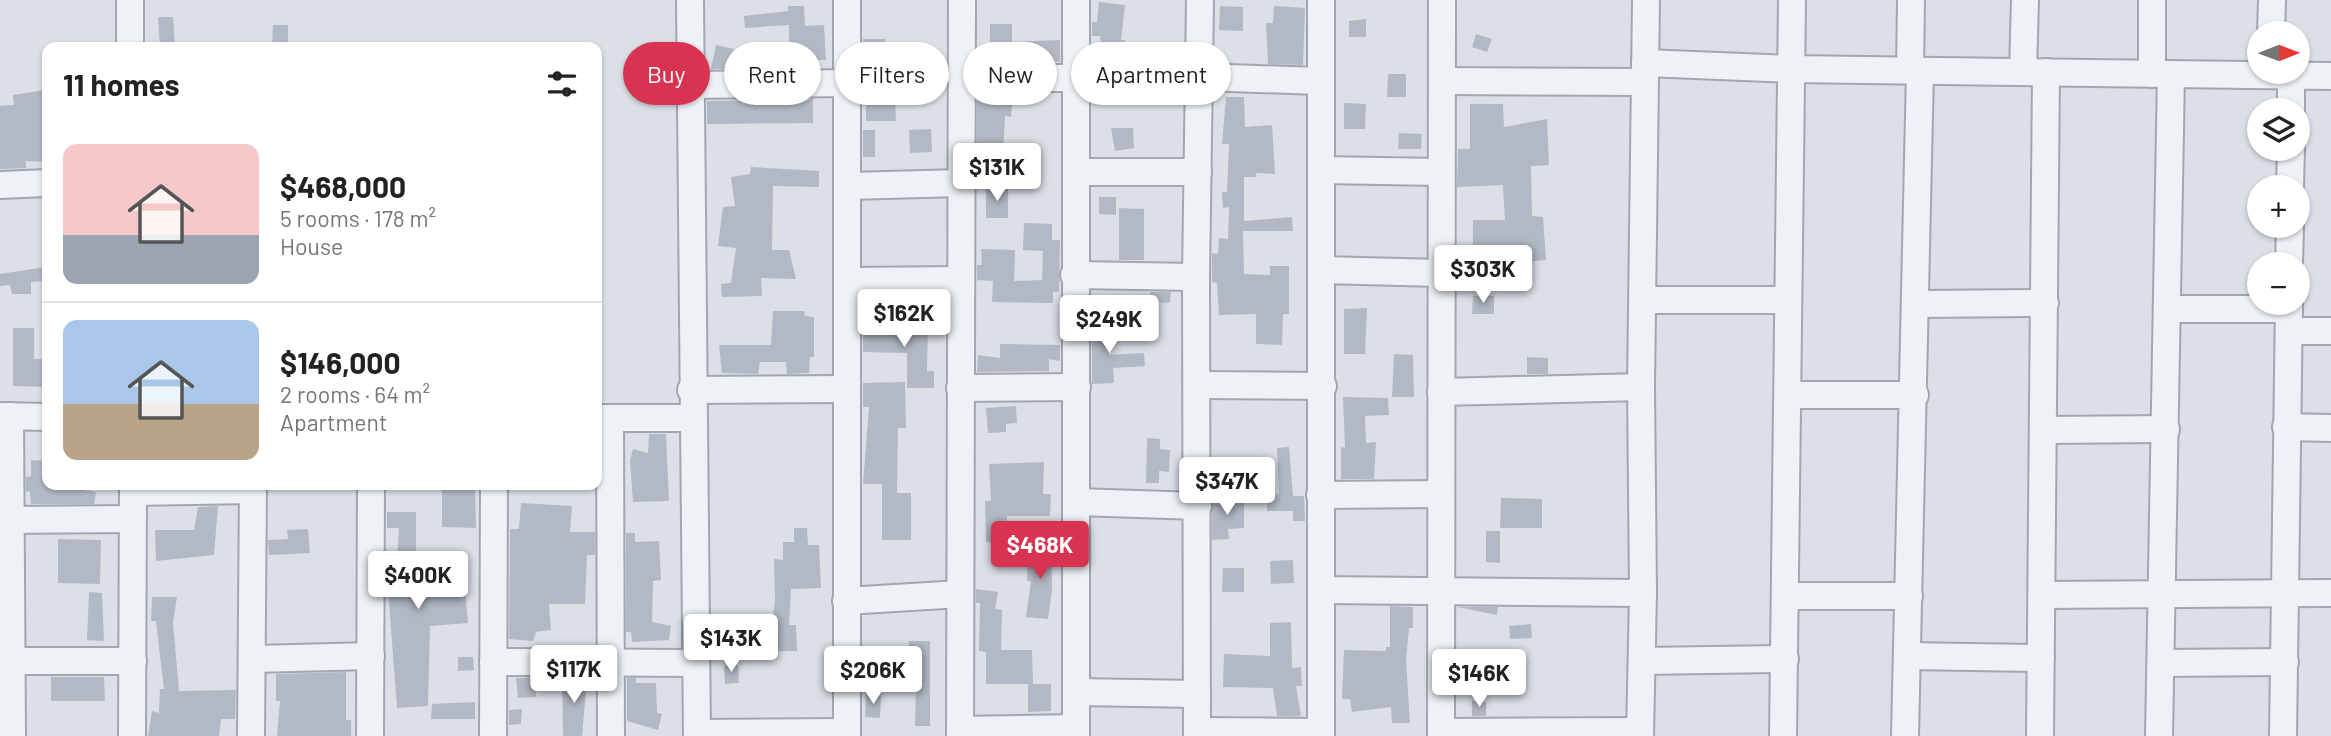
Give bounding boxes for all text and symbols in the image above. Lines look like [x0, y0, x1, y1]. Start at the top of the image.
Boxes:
north arrow [2247, 21, 2310, 84]
map controls [2247, 21, 2310, 315]
chip: Buy [623, 42, 710, 105]
chip: Rent [724, 42, 821, 105]
chip: Filters [835, 42, 949, 105]
chip: New [963, 42, 1057, 105]
chip: Apartment [1071, 42, 1231, 105]
icon: filters [543, 65, 581, 103]
text: 11 homes [63, 66, 180, 102]
button: layers [2247, 98, 2310, 161]
pin: $131K [948, 144, 1046, 203]
text: $131K [969, 152, 1025, 180]
text: $468,000 [280, 168, 406, 204]
icon: home [119, 172, 203, 256]
button: + [2247, 175, 2310, 238]
text: 5 rooms · 178 m² [280, 204, 436, 232]
text: House [280, 232, 343, 260]
pin: $303K [1434, 246, 1532, 305]
button: − [2247, 252, 2310, 315]
text: $303K [1450, 254, 1516, 282]
pin: $162K [855, 290, 953, 349]
pin: $249K [1060, 296, 1158, 355]
text: $162K [874, 298, 934, 326]
text: $249K [1076, 304, 1142, 332]
text: $146,000 [280, 344, 401, 380]
icon: home [119, 348, 203, 432]
text: 2 rooms · 64 m² [280, 380, 430, 408]
text: Apartment [280, 408, 387, 436]
pin: $347K [1178, 458, 1276, 517]
text: $347K [1195, 466, 1259, 494]
pin: $468K [991, 522, 1089, 581]
text: $468K [1007, 530, 1073, 558]
pin: $400K [369, 552, 467, 611]
text: $400K [384, 560, 452, 588]
pin: $143K [682, 614, 780, 674]
text: $143K [700, 623, 762, 651]
pin: $117K [525, 646, 623, 705]
pin: $206K [824, 646, 922, 706]
pin: $146K [1430, 650, 1528, 709]
text: $117K [546, 654, 602, 682]
text: $206K [840, 655, 906, 683]
text: $146K [1448, 658, 1510, 686]

